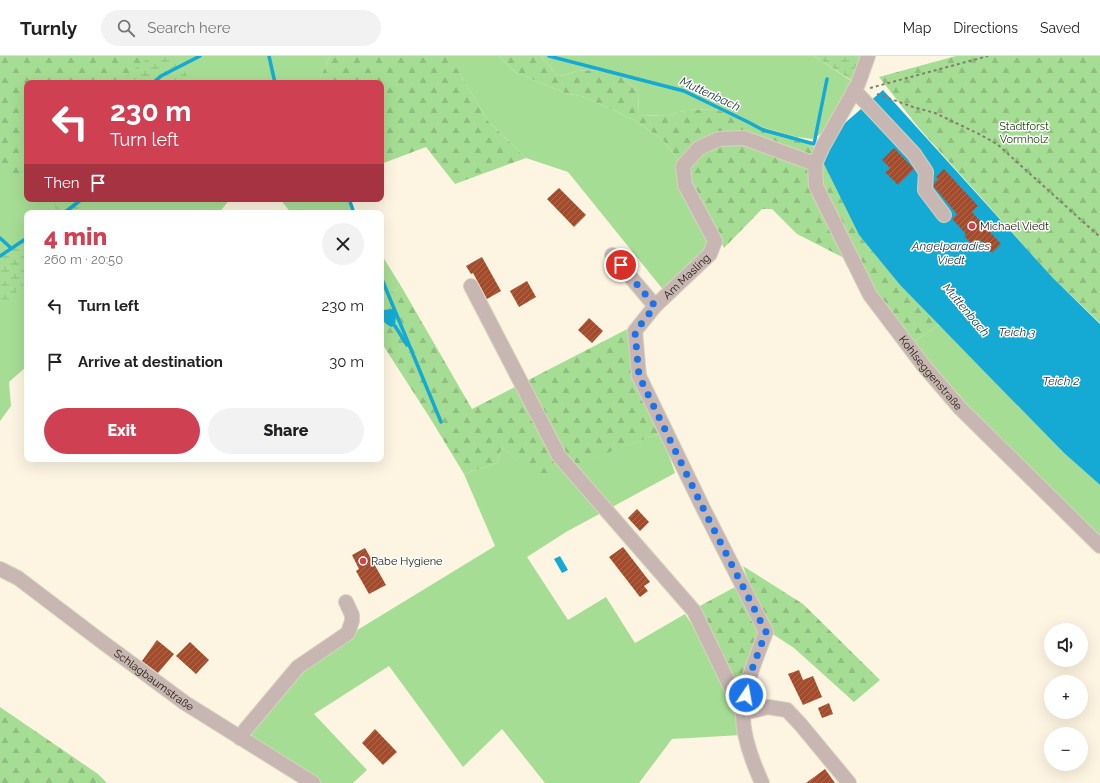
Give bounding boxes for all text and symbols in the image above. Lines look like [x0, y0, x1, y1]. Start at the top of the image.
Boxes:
search box [101, 10, 381, 46]
text: Turnly [20, 17, 77, 39]
icon: search [115, 17, 137, 39]
text: Search here [147, 19, 231, 37]
text: Map [903, 20, 931, 36]
text: Directions [953, 20, 1018, 36]
text: Saved [1040, 20, 1080, 36]
water label: Muttenbach [678, 74, 743, 114]
text: 230 m [110, 95, 191, 128]
icon: left [44, 96, 96, 148]
park label: Stadtforst Vormholz [999, 120, 1049, 146]
text: Turn left [110, 129, 179, 150]
icon: arrive [87, 172, 109, 194]
text: Then [44, 174, 79, 192]
place label: Michael Viedt [980, 220, 1049, 233]
marker: Michael Viedt [967, 221, 977, 231]
text: 4 min [44, 222, 107, 251]
button: close [322, 223, 364, 265]
water label: Angelparadies Viedt [911, 239, 991, 267]
pin [604, 248, 638, 282]
street label: Am Masling [660, 251, 713, 301]
text: 260 m · 20:50 [44, 252, 123, 267]
icon: arrive [610, 254, 632, 276]
water label: Muttenbach [940, 281, 992, 340]
icon: left [44, 295, 66, 317]
text: Turn left [78, 297, 139, 315]
text: 230 m [321, 297, 364, 315]
water label: Teich 3 [999, 325, 1035, 339]
street label: Kohlseggenstraße [897, 333, 966, 413]
icon: arrive [44, 351, 66, 373]
text: Arrive at destination [78, 353, 223, 371]
text: 30 m [329, 353, 364, 371]
water label: Teich 2 [1043, 374, 1079, 388]
button: Exit [44, 408, 200, 454]
button: Share [208, 408, 364, 454]
place label: Rabe Hygiene [371, 555, 443, 568]
marker: Rabe Hygiene [358, 556, 368, 566]
map controls [1044, 623, 1088, 771]
button: sound [1044, 623, 1088, 667]
street label: Schlagbaumstraße [111, 646, 197, 714]
position arrow [725, 674, 767, 716]
button: + [1044, 675, 1088, 719]
button: − [1044, 727, 1088, 771]

